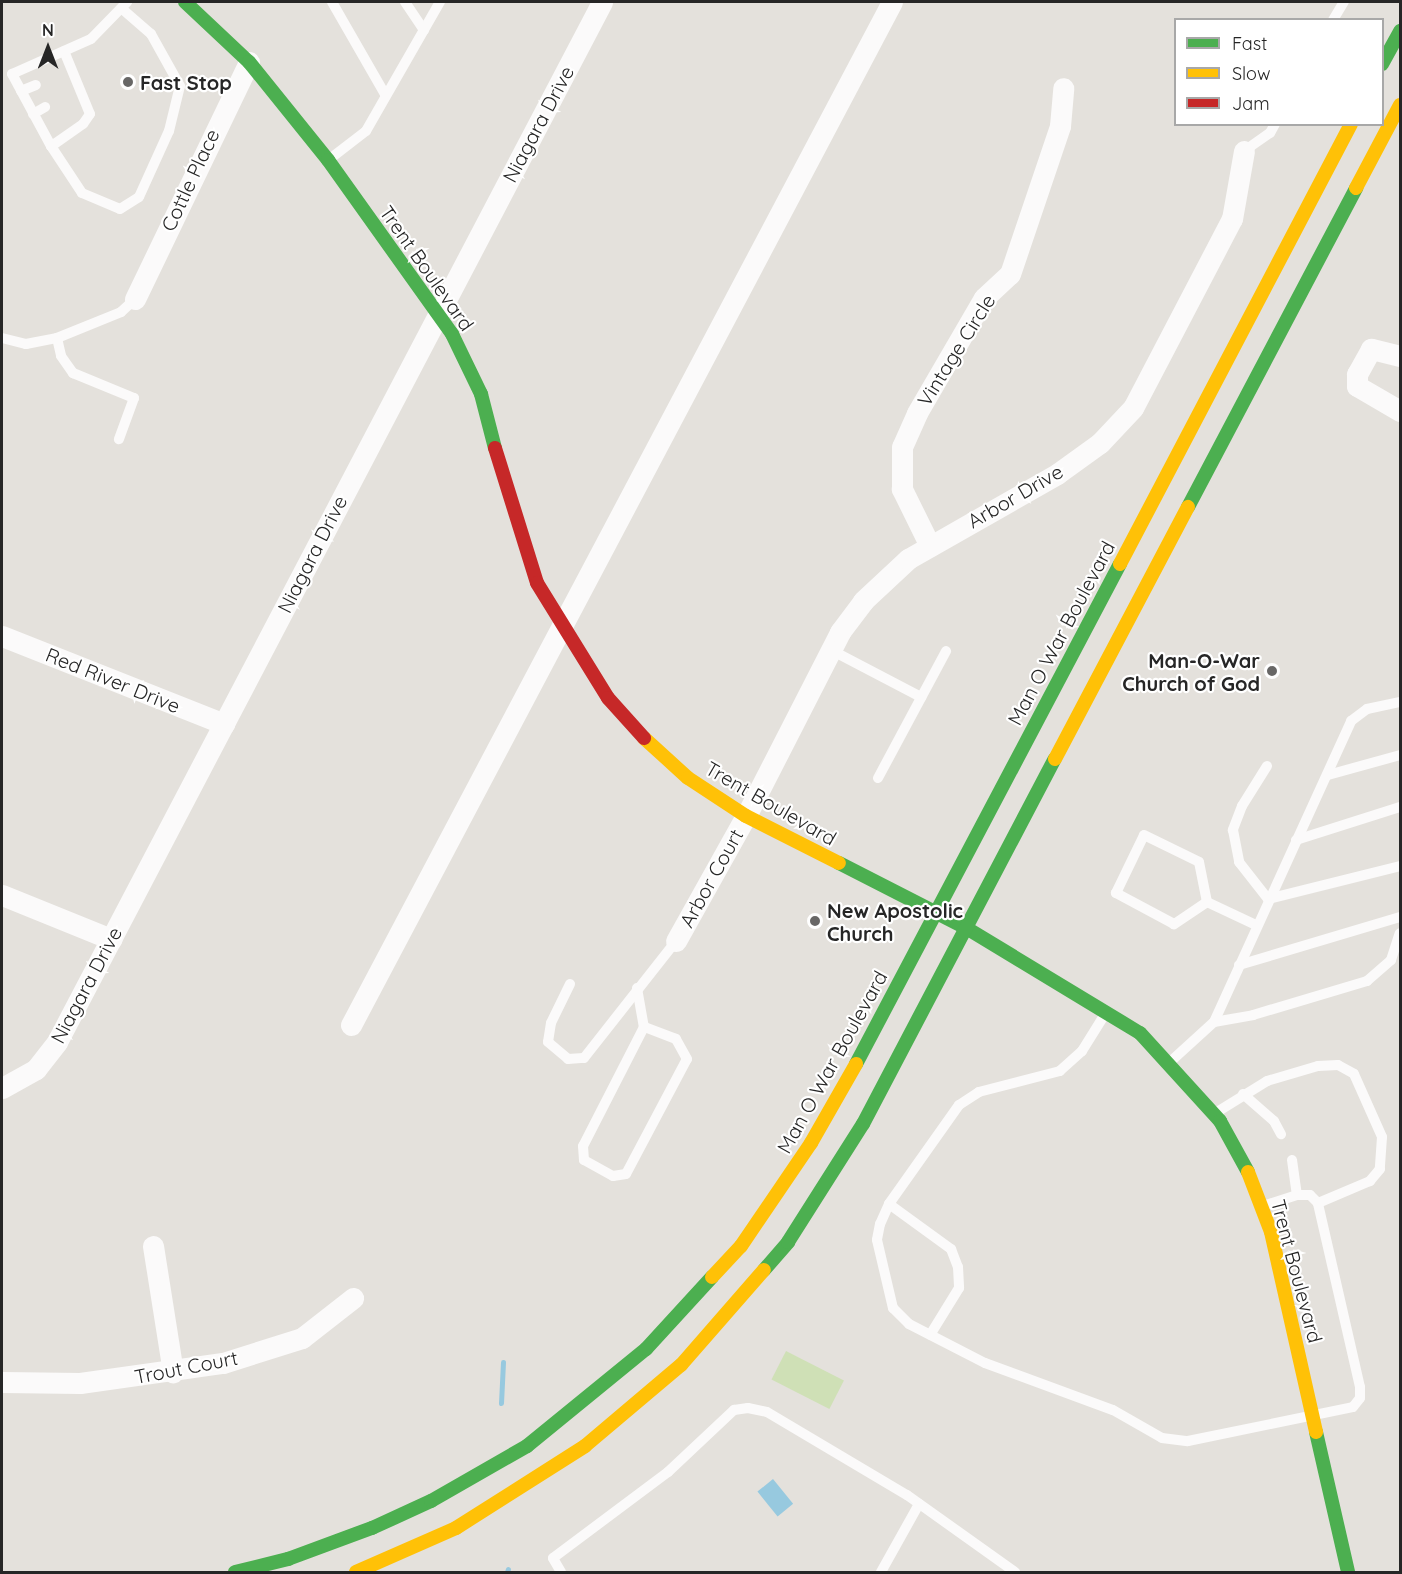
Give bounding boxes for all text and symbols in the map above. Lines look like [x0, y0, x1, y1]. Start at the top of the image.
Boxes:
north arrow [18, 18, 78, 78]
legend [1174, 18, 1384, 126]
text: N [42, 20, 54, 40]
text: Fast [1232, 32, 1267, 55]
street label: Niagara Drive [497, 62, 579, 186]
text: Slow [1232, 62, 1270, 85]
place label: Fast Stop [140, 70, 232, 94]
marker: Fast Stop [121, 75, 135, 89]
text: Jam [1232, 92, 1270, 115]
street label: Cottle Place [156, 125, 224, 235]
street label: Trent Boulevard [375, 201, 479, 335]
street label: Vintage Circle [912, 290, 1000, 410]
street label: Arbor Drive [963, 459, 1067, 533]
street label: Niagara Drive [272, 491, 352, 617]
street label: Man O War Boulevard [1002, 537, 1120, 729]
street label: Red River Drive [42, 642, 184, 718]
place label: Man-O-War Church of God [1122, 648, 1260, 695]
marker: Man-O-War Church of God [1265, 664, 1279, 678]
street label: Trent Boulevard [701, 756, 841, 850]
street label: Arbor Court [674, 825, 748, 931]
place label: New Apostolic Church [827, 898, 963, 945]
marker: New Apostolic Church [808, 914, 822, 928]
street label: Niagara Drive [45, 923, 127, 1047]
street label: Man O War Boulevard [772, 967, 892, 1157]
street label: Trent Boulevard [1266, 1197, 1328, 1345]
street label: Trout Court [132, 1345, 240, 1389]

